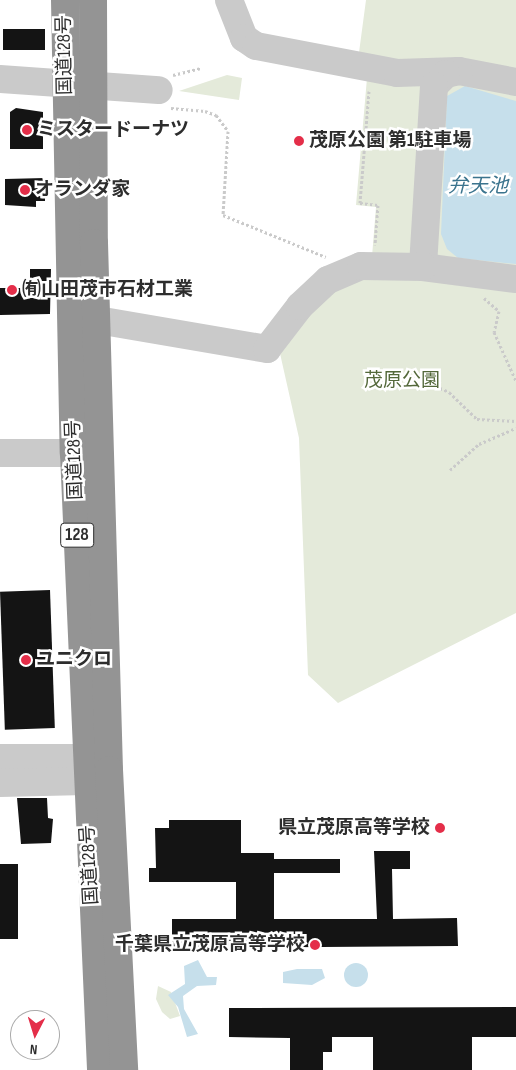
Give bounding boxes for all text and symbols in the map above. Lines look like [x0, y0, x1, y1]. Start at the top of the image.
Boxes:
street label: 国道128号 [53, 15, 77, 95]
place label: ミスタードーナツ [37, 119, 189, 141]
marker: ミスタードーナツ [21, 124, 33, 136]
place label: 茂原公園 第1駐車場 [309, 130, 471, 152]
marker: 茂原公園 第1駐車場 [293, 135, 305, 147]
water label: 弁天池 [448, 174, 508, 198]
place label: オランダ家 [35, 179, 130, 201]
marker: オランダ家 [19, 184, 31, 196]
place label: ㈲山田茂市石材工業 [22, 279, 193, 301]
marker: ㈲山田茂市石材工業 [6, 284, 18, 296]
park label: 茂原公園 [364, 370, 440, 392]
street label: 国道128号 [62, 420, 88, 500]
road number: 128 [60, 520, 94, 550]
place label: ユニクロ [36, 649, 112, 671]
marker: ユニクロ [20, 654, 32, 666]
place label: 県立茂原高等学校 [278, 817, 430, 839]
marker: 県立茂原高等学校 [434, 822, 446, 834]
street label: 国道128号 [77, 824, 103, 906]
place label: 千葉県立茂原高等学校 [115, 934, 305, 956]
marker: 千葉県立茂原高等学校 [309, 939, 321, 951]
north arrow [10, 1010, 60, 1060]
text: N [29, 1041, 38, 1058]

